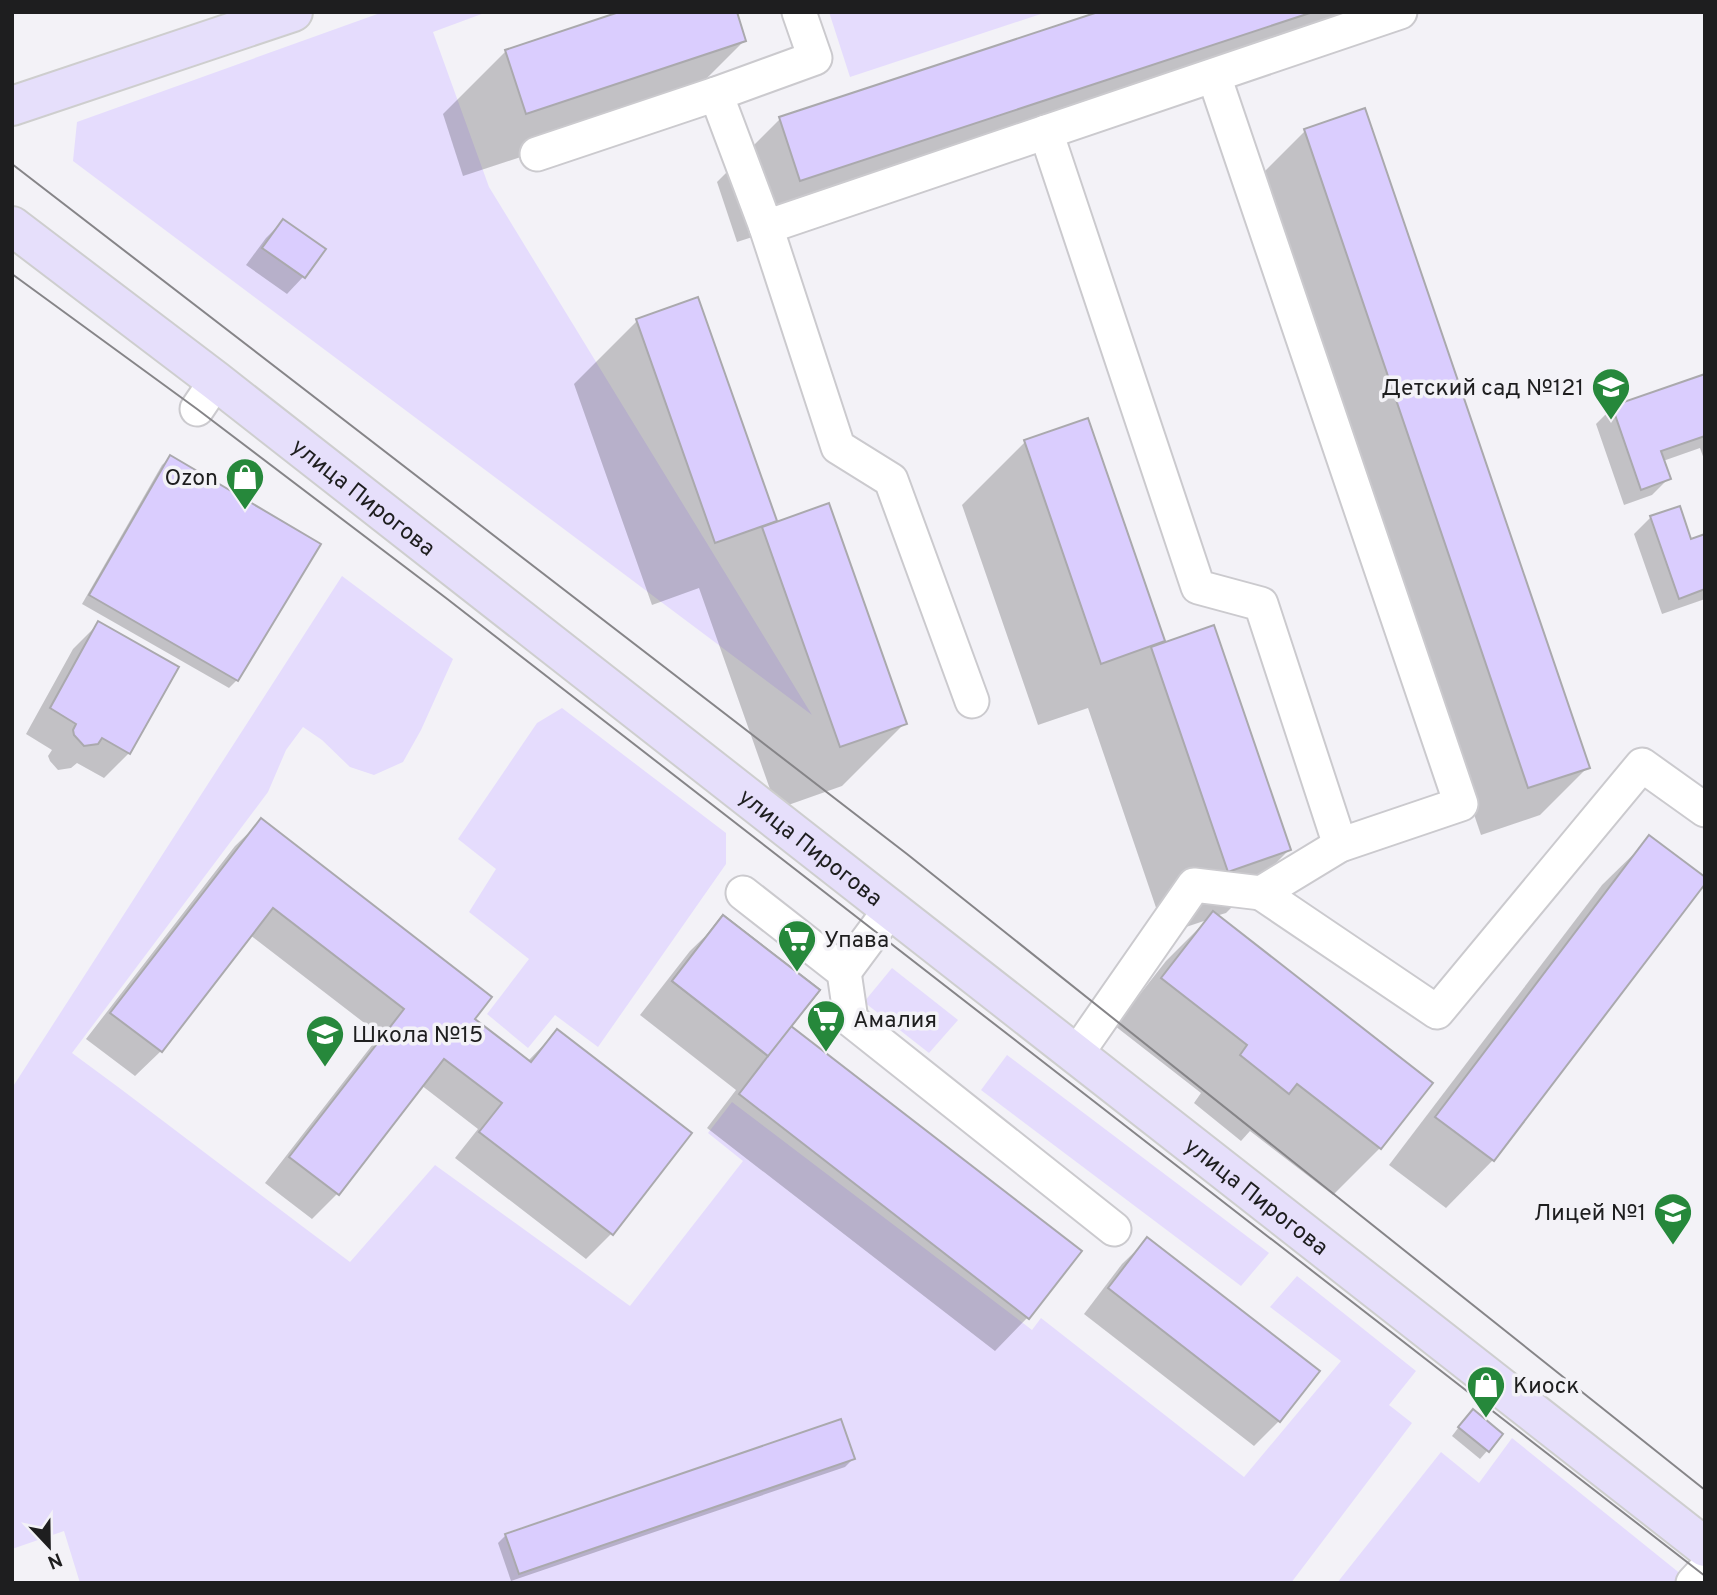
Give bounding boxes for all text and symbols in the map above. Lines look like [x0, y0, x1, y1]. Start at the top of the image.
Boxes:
school or university icon: Детский сад №121 [1590, 366, 1632, 421]
place label: Детский сад №121 [1381, 375, 1584, 404]
street label: улица Пирогова [284, 433, 440, 564]
shop icon: Ozon [224, 456, 266, 511]
place label: Ozon [165, 465, 218, 494]
street label: улица Пирогова [732, 784, 887, 914]
supermarket icon: Упава [776, 918, 818, 973]
place label: Упава [824, 927, 889, 956]
supermarket icon: Амалия [805, 998, 847, 1053]
place label: Амалия [853, 1007, 937, 1036]
school or university icon: Школа №15 [304, 1013, 346, 1068]
place label: Школа №15 [352, 1022, 483, 1051]
street label: улица Пирогова [1177, 1133, 1333, 1263]
school or university icon: Лицей №1 [1652, 1191, 1694, 1246]
place label: Лицей №1 [1533, 1200, 1646, 1229]
shop icon: Киоск [1465, 1364, 1507, 1419]
place label: Киоск [1513, 1373, 1580, 1402]
north arrow [14, 1511, 84, 1581]
text: N [44, 1546, 65, 1574]

